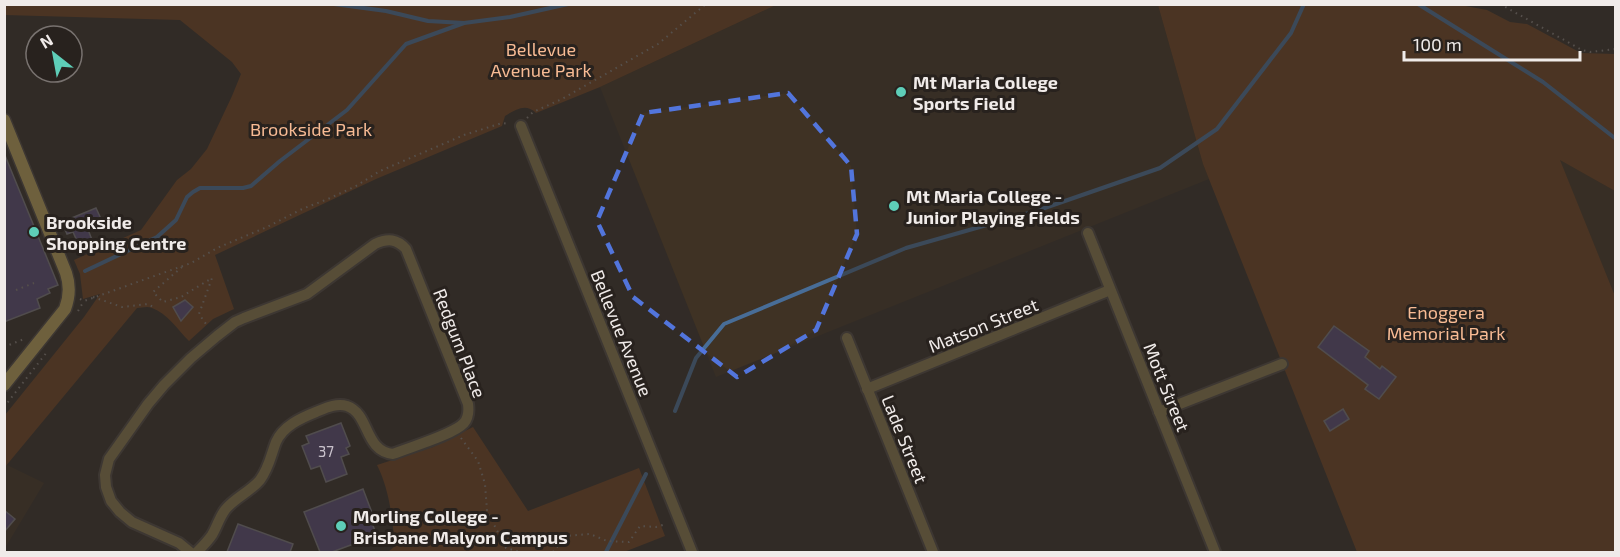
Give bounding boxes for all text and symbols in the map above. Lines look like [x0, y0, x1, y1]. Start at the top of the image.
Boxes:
north arrow [24, 24, 84, 84]
scale bar [1404, 24, 1580, 62]
text: N [36, 30, 56, 52]
text: 100 m [1413, 33, 1462, 55]
park label: Bellevue Avenue Park [490, 38, 592, 81]
place label: Mt Maria College Sports Field [913, 71, 1058, 114]
marker: Mt Maria College Sports Field [894, 85, 908, 99]
park label: Brookside Park [250, 118, 372, 140]
place label: Mt Maria College - Junior Playing Fields [906, 185, 1080, 228]
marker: Mt Maria College - Junior Playing Fields [887, 199, 901, 213]
place label: Brookside Shopping Centre [46, 211, 186, 254]
marker: Brookside Shopping Centre [27, 225, 41, 239]
street label: Bellevue Avenue [587, 267, 657, 399]
street label: Redgum Place [429, 285, 491, 401]
street label: Matson Street [925, 293, 1041, 357]
park label: Enoggera Memorial Park [1387, 301, 1505, 344]
street label: Mott Street [1139, 339, 1195, 435]
street label: Lade Street [877, 392, 933, 486]
house number: 37 [318, 442, 334, 460]
place label: Morling College - Brisbane Malyon Campus [353, 505, 568, 548]
marker: Morling College - Brisbane Malyon Campus [334, 519, 348, 533]

